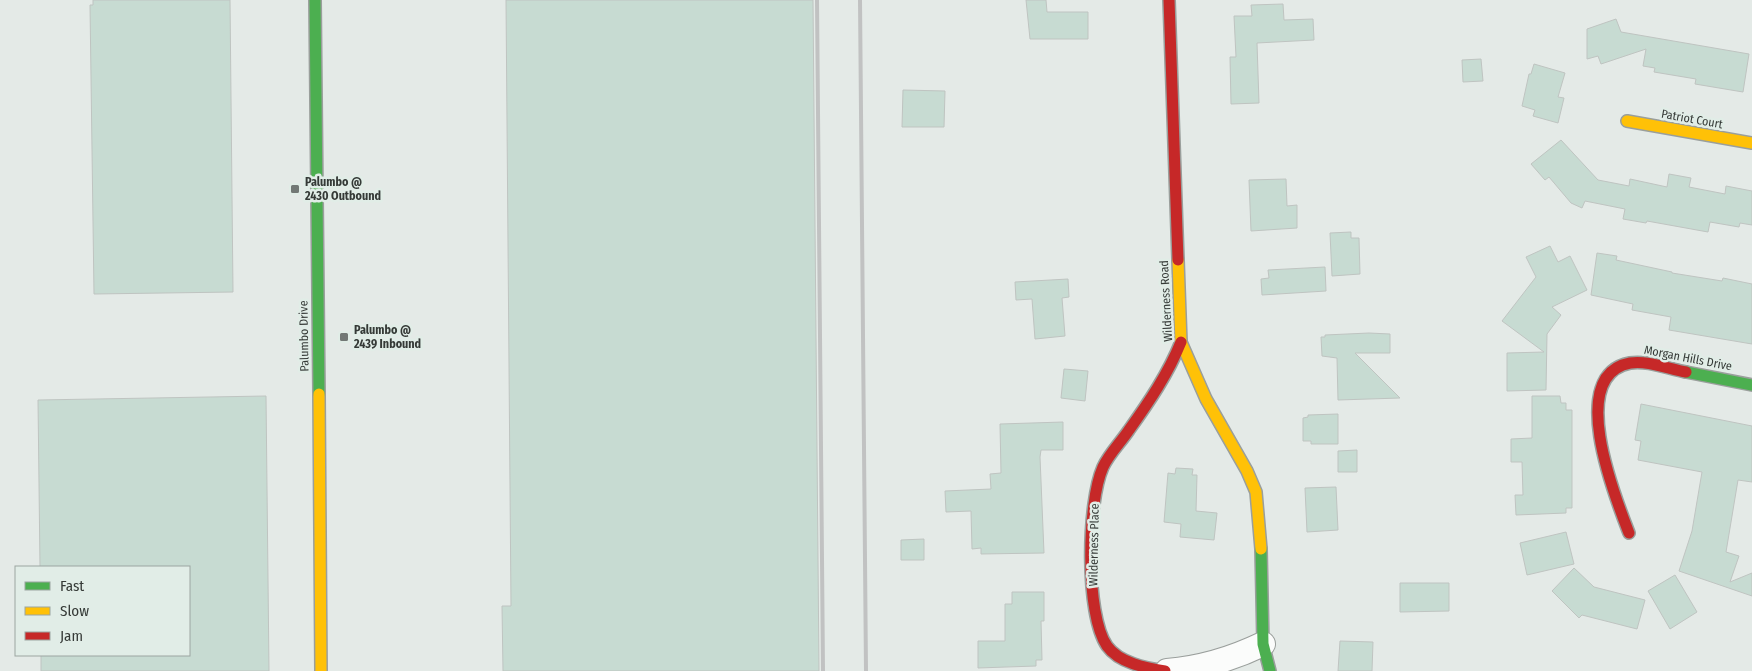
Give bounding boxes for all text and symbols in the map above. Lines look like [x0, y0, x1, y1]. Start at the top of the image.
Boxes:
street label: Patriot Court [1660, 107, 1724, 131]
place label: Palumbo @ 2430 Outbound [304, 175, 381, 203]
marker: Palumbo @ 2430 Outbound [289, 183, 301, 195]
street label: Wilderness Road [1157, 260, 1175, 342]
street label: Palumbo Drive [296, 300, 312, 372]
place label: Palumbo @ 2439 Inbound [353, 323, 421, 351]
marker: Palumbo @ 2439 Inbound [338, 331, 350, 343]
street label: Morgan Hills Drive [1643, 343, 1733, 373]
street label: Wilderness Place [1086, 503, 1102, 587]
legend [15, 566, 190, 656]
text: Fast [60, 577, 84, 595]
text: Slow [60, 602, 89, 620]
text: Jam [60, 627, 83, 645]

